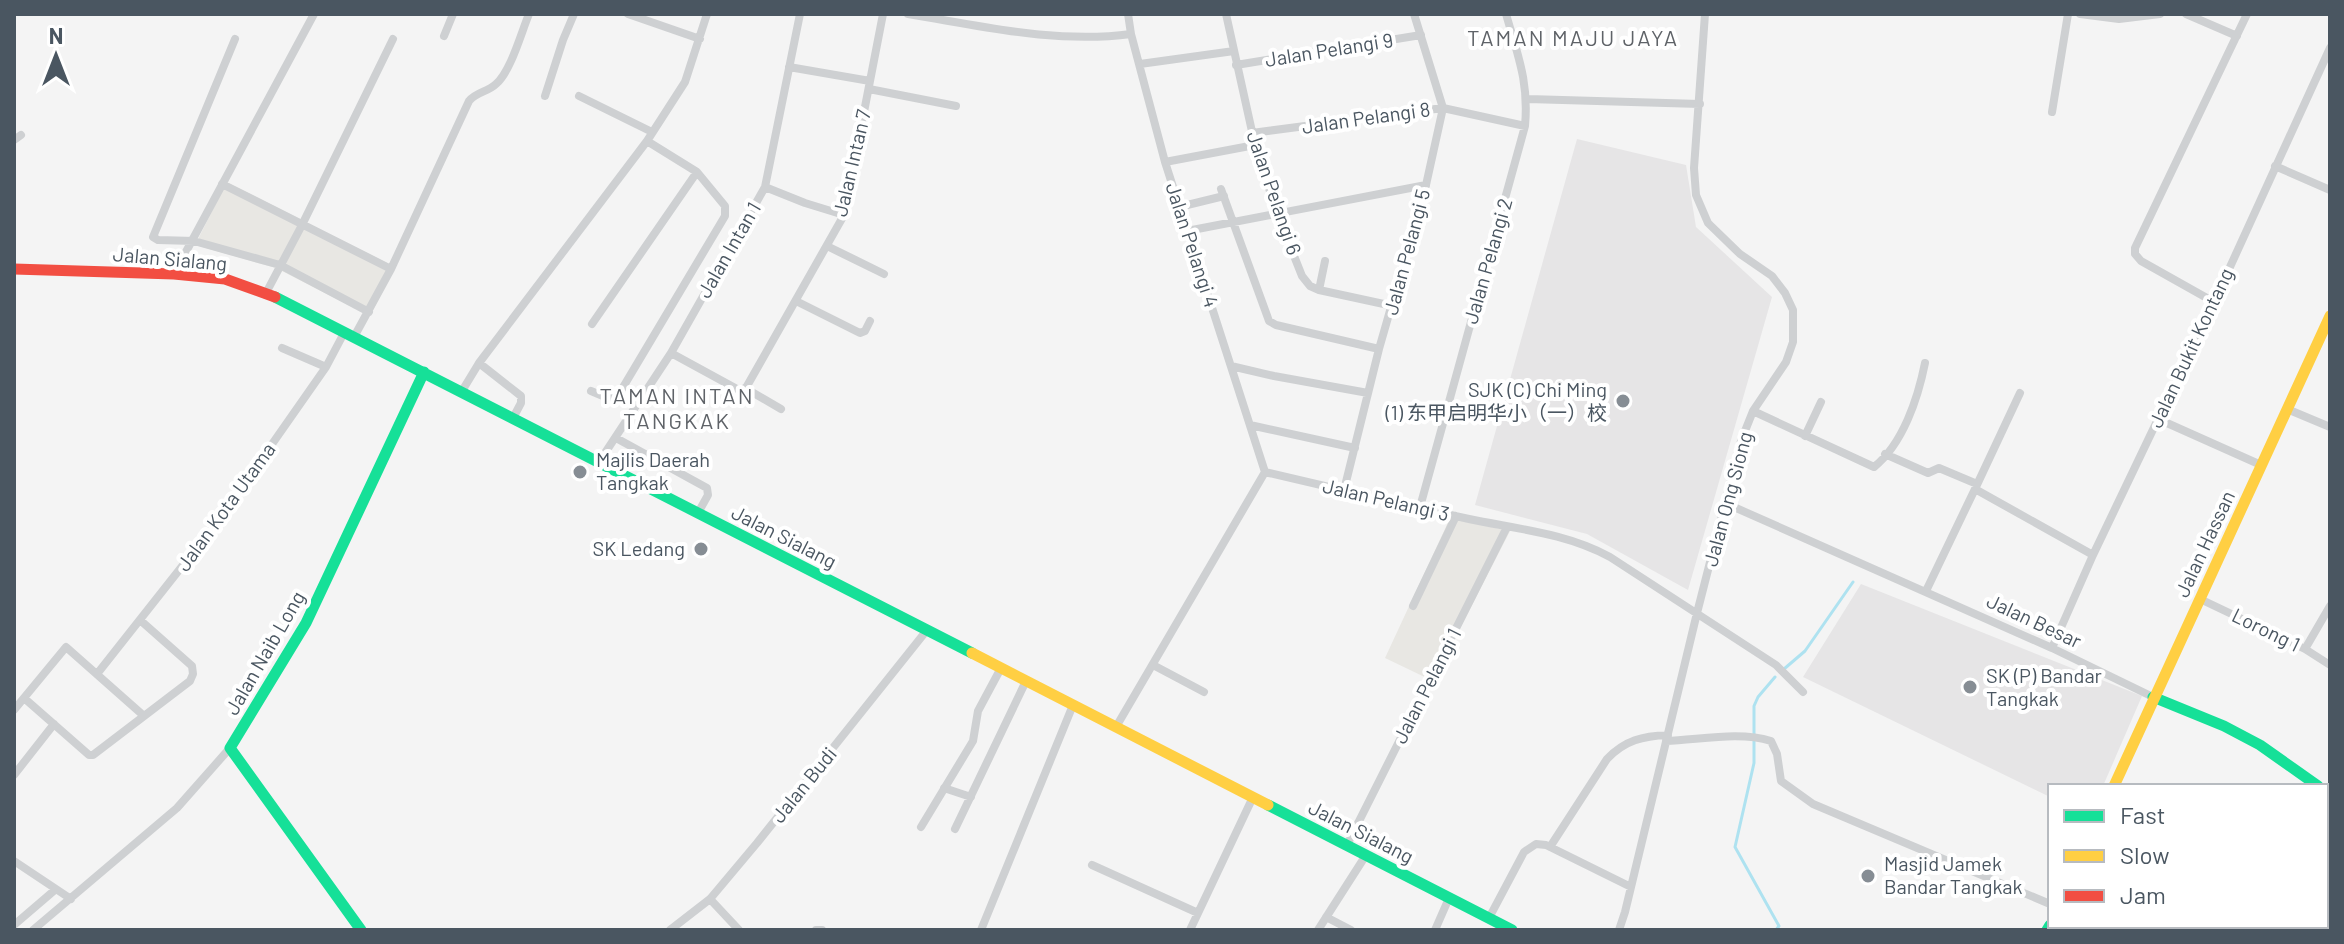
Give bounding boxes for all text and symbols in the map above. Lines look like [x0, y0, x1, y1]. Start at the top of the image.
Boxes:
north arrow [16, 16, 96, 96]
text: N [49, 22, 63, 48]
district label: TAMAN MAJU JAYA [1467, 24, 1679, 50]
street label: Jalan Pelangi 9 [1263, 27, 1395, 71]
street label: Jalan Pelangi 8 [1300, 96, 1432, 138]
street label: Jalan Intan 7 [827, 106, 875, 219]
street label: Jalan Pelangi 6 [1243, 128, 1307, 258]
street label: Jalan Pelangi 4 [1161, 179, 1224, 310]
street label: Jalan Pelangi 5 [1378, 186, 1434, 317]
street label: Jalan Pelangi 2 [1458, 195, 1516, 326]
street label: Jalan Intan 1 [691, 197, 765, 302]
street label: Jalan Sialang [112, 241, 228, 275]
street label: Jalan Bukit Kontang [2143, 264, 2238, 431]
place label: SJK (C) Chi Ming (1) 东甲启明华小（一）校 [1385, 377, 1607, 424]
district label: TAMAN INTAN TANGKAK [599, 382, 755, 433]
marker: SJK (C) Chi Ming (1) 东甲启明华小（一）校 [1614, 392, 1632, 410]
street label: Jalan Ong Siong [1698, 429, 1757, 569]
street label: Jalan Kota Utama [171, 438, 280, 575]
place label: Majlis Daerah Tangkak [596, 447, 710, 494]
marker: Majlis Daerah Tangkak [571, 463, 589, 481]
street label: Jalan Pelangi 3 [1321, 473, 1452, 525]
street label: Jalan Hassan [2169, 487, 2239, 601]
street label: Jalan Sialang [728, 499, 841, 573]
place label: SK Ledang [592, 536, 685, 560]
marker: SK Ledang [692, 540, 710, 558]
street label: Jalan Naib Long [219, 586, 309, 719]
street label: Jalan Besar [1983, 588, 2085, 652]
street label: Lorong 1 [2228, 602, 2304, 656]
street label: Jalan Pelangi 1 [1387, 624, 1465, 747]
place label: SK (P) Bandar Tangkak [1986, 663, 2102, 710]
marker: SK (P) Bandar Tangkak [1961, 678, 1979, 696]
street label: Jalan Budi [765, 742, 841, 827]
legend [2048, 784, 2328, 928]
street label: Jalan Sialang [1305, 794, 1418, 868]
text: Fast [2120, 800, 2165, 829]
text: Slow [2120, 840, 2169, 869]
place label: Masjid Jamek Bandar Tangkak [1884, 851, 2023, 898]
marker: Masjid Jamek Bandar Tangkak [1859, 867, 1877, 885]
text: Jam [2120, 880, 2166, 909]

